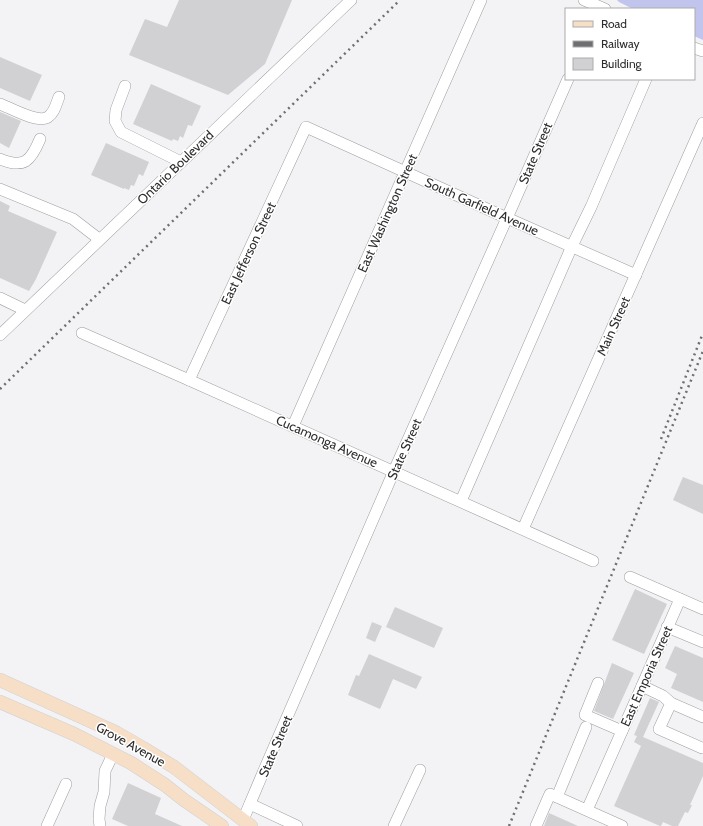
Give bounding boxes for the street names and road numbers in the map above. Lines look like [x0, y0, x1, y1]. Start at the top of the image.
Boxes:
street label: State Street [515, 119, 555, 186]
street label: Ontario Boulevard [134, 127, 216, 207]
street label: East Washington Street [354, 151, 421, 275]
street label: South Garfield Avenue [423, 174, 542, 238]
street label: East Jefferson Street [217, 199, 279, 307]
street label: Main Street [593, 293, 633, 358]
street label: Cucamonga Avenue [274, 411, 381, 471]
street label: State Street [383, 415, 425, 482]
street label: East Emporia Street [617, 623, 676, 729]
street label: State Street [255, 712, 295, 779]
street label: Grove Avenue [94, 718, 169, 770]

